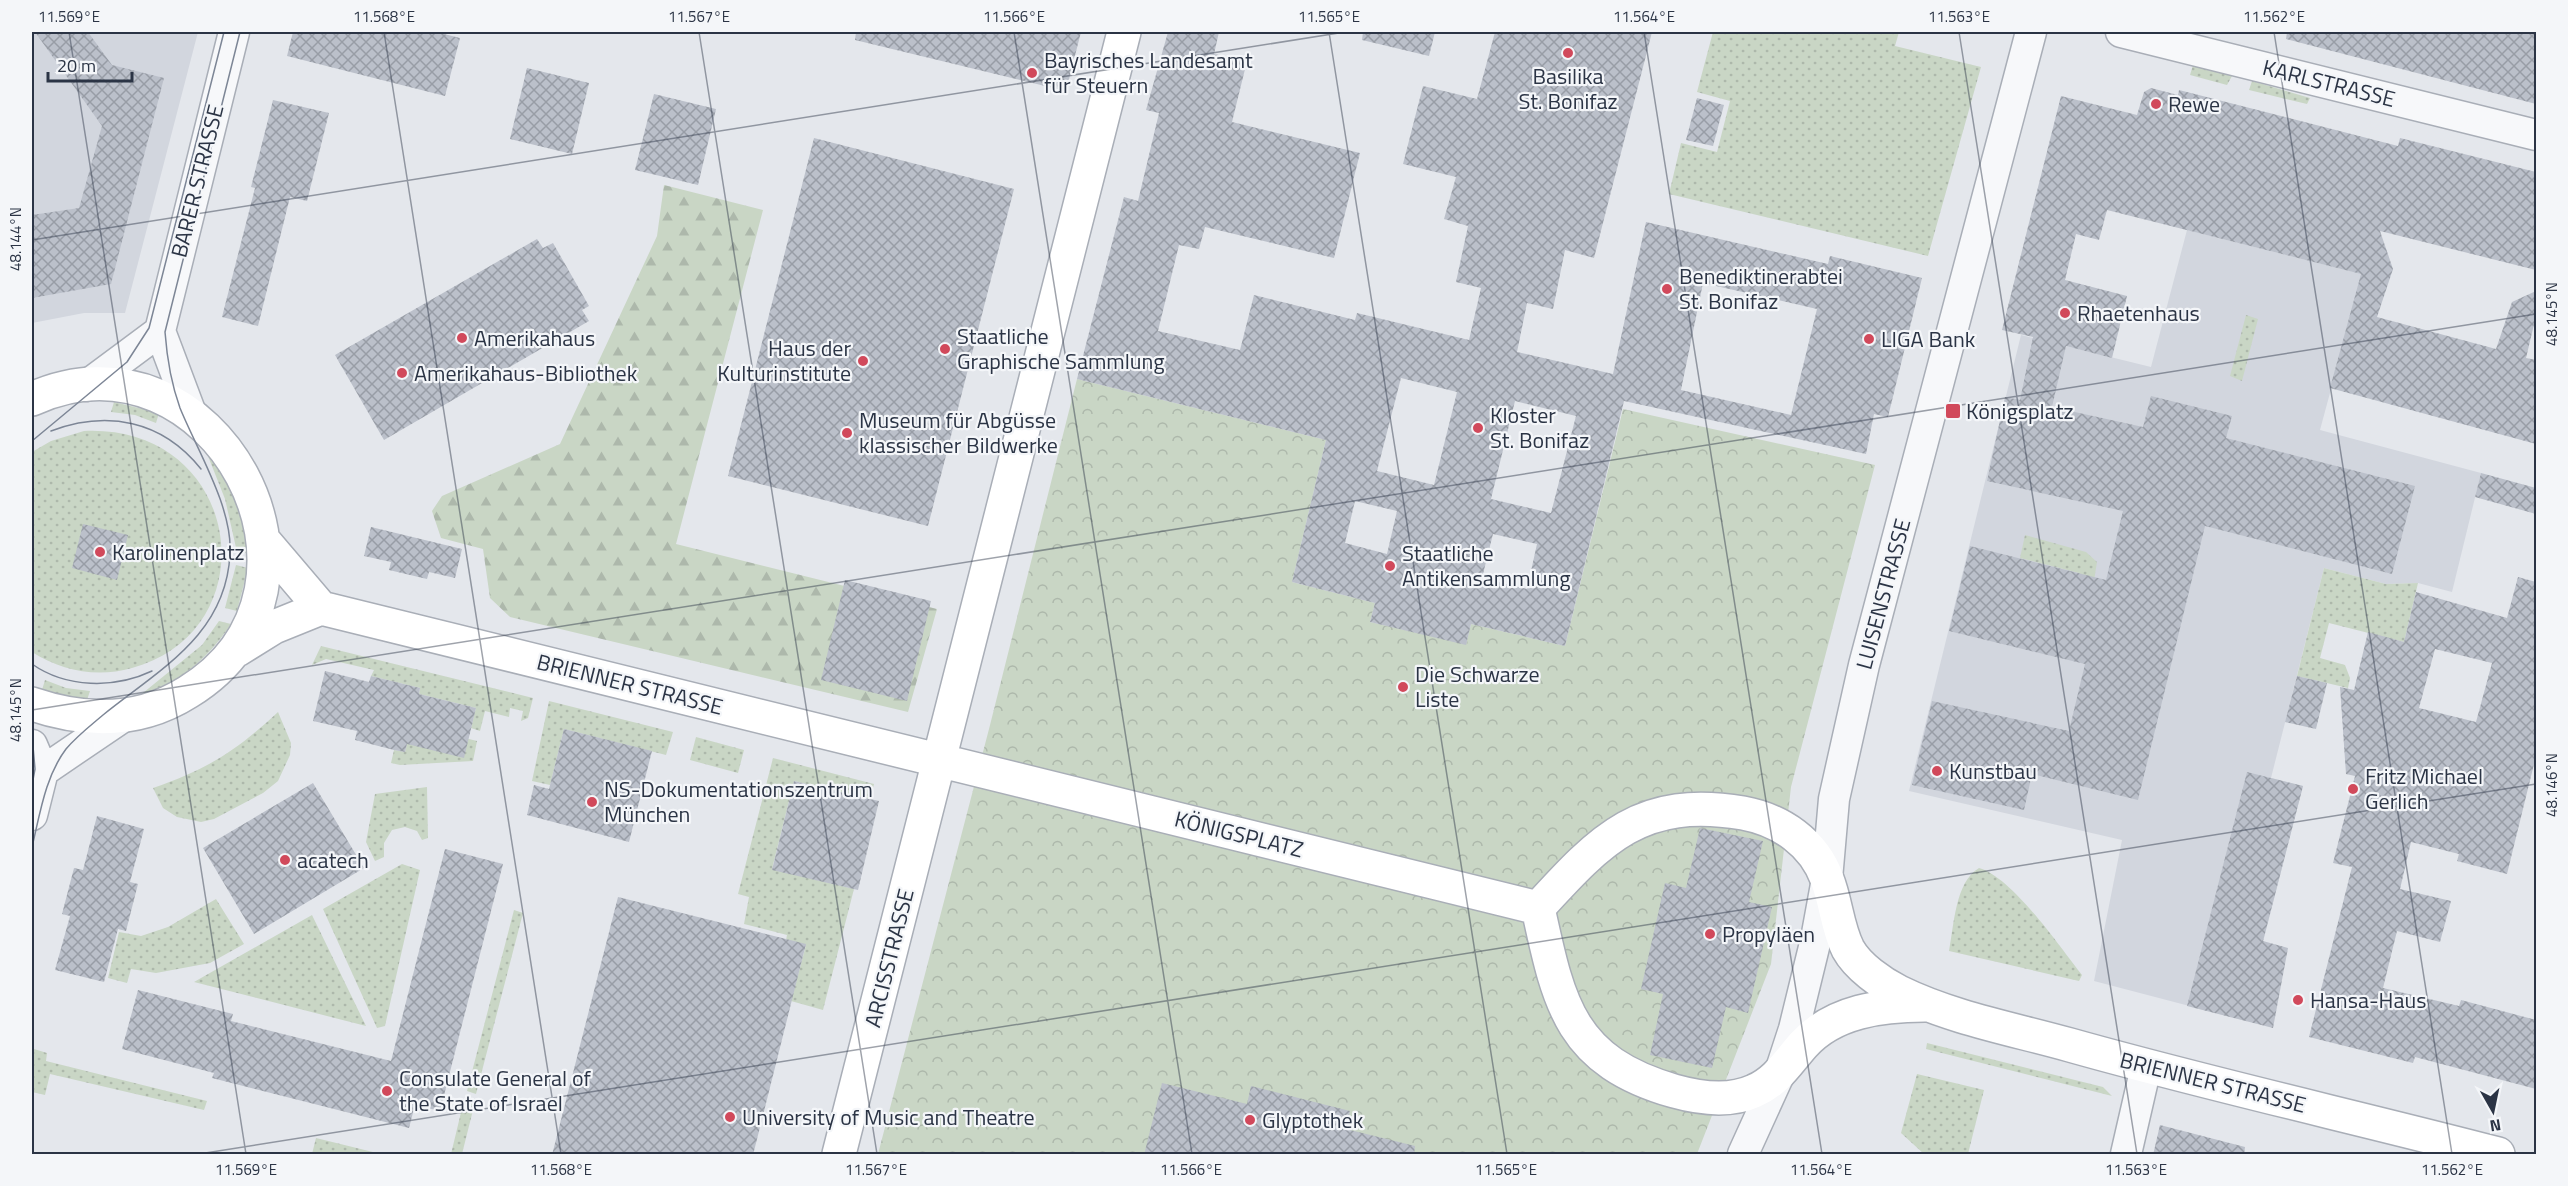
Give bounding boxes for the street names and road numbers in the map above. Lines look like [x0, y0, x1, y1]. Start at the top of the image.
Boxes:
street label: KARLSTRASSE [2259, 50, 2399, 116]
street label: BARER STRASSE [162, 101, 232, 261]
street label: LUISENSTRASSE [1847, 515, 1919, 673]
street label: BRIENNER STRASSE [533, 644, 727, 724]
street label: KÖNIGSPLATZ [1171, 802, 1307, 866]
street label: ARCISSTRASSE [855, 885, 923, 1031]
street label: BRIENNER STRASSE [2116, 1042, 2310, 1122]

